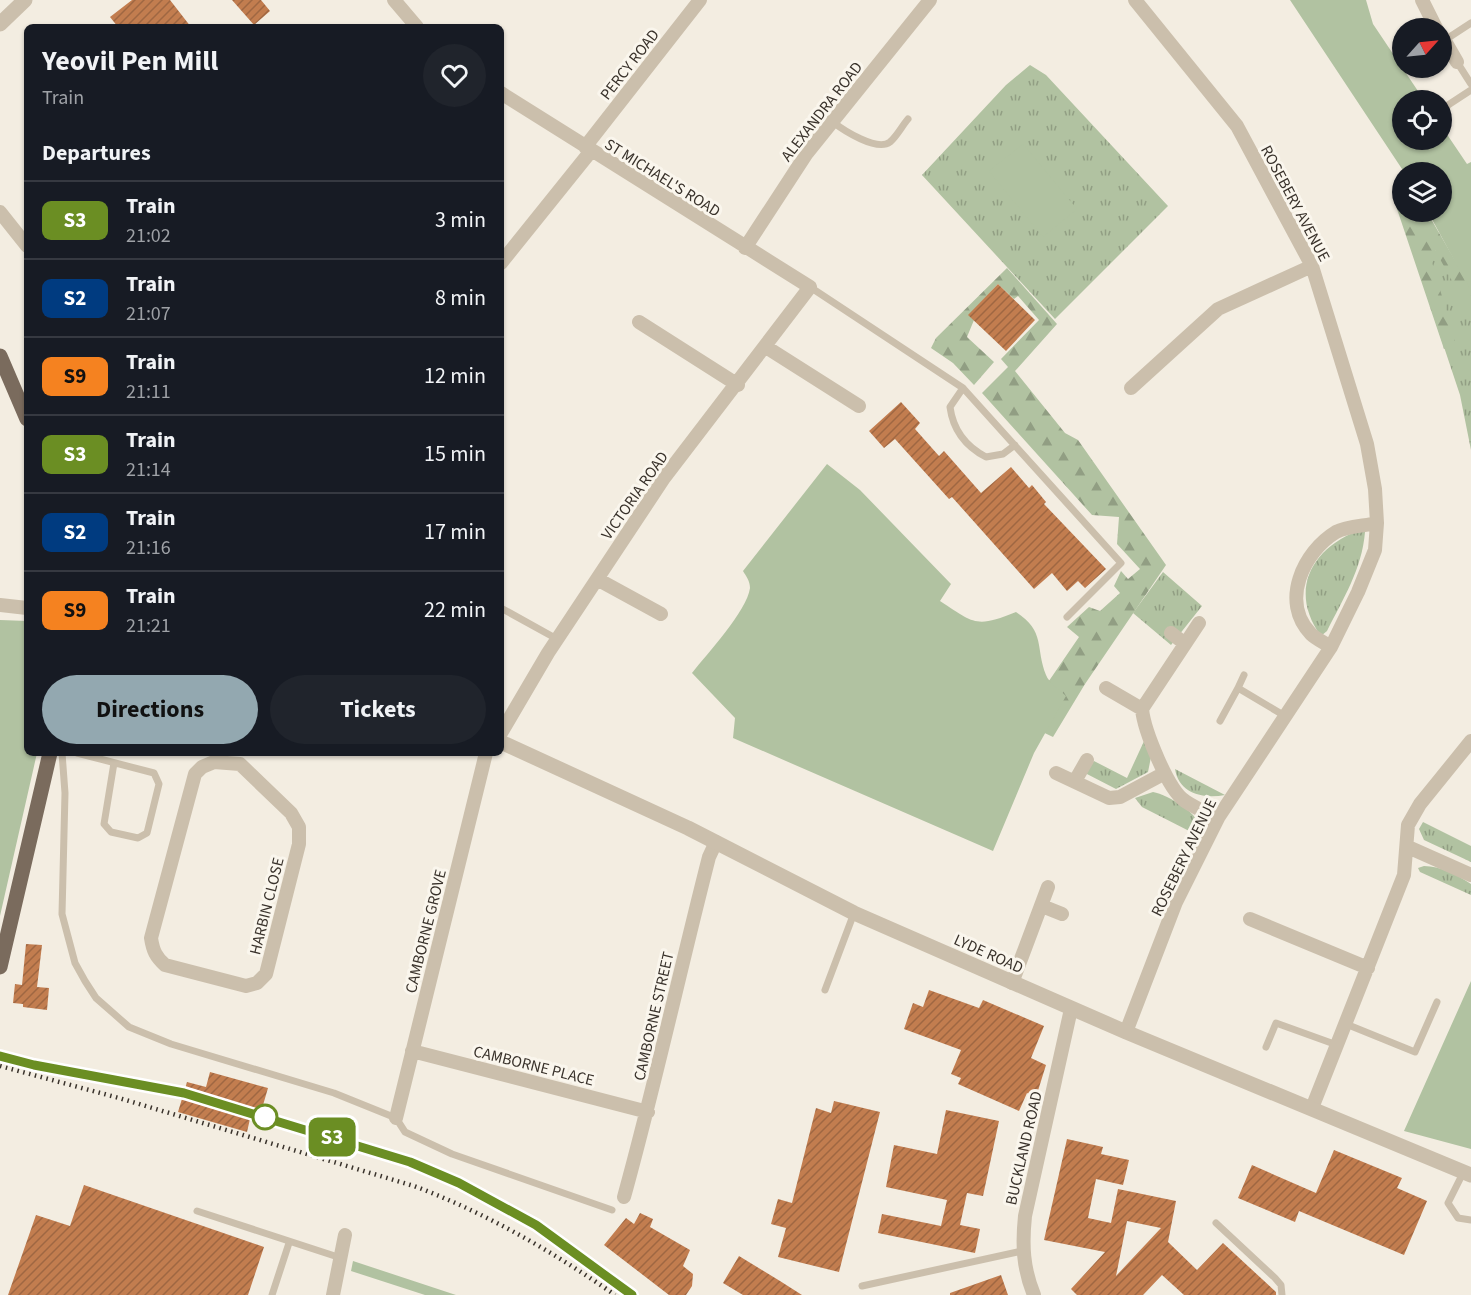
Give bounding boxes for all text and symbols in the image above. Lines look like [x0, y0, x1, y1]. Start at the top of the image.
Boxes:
north arrow [1392, 18, 1452, 78]
map controls [1392, 18, 1452, 222]
street label: PERCY ROAD [595, 24, 665, 105]
text: Yeovil Pen Mill [42, 41, 218, 81]
button: heart [423, 44, 486, 107]
street label: ALEXANDRA ROAD [776, 57, 868, 166]
text: Train [42, 84, 84, 112]
button: locate [1392, 90, 1452, 150]
street label: ST MICHAEL'S ROAD [600, 133, 725, 222]
text: Departures [42, 137, 151, 169]
street label: ROSEBERY AVENUE [1255, 141, 1335, 265]
button: layers [1392, 162, 1452, 222]
text: Train [126, 190, 176, 222]
text: 3 min [435, 204, 486, 236]
text: S3 [64, 205, 86, 235]
text: 21:02 [126, 222, 171, 250]
text: Train [126, 268, 176, 300]
text: 8 min [435, 282, 486, 314]
text: S2 [64, 283, 86, 313]
text: 21:07 [126, 300, 171, 328]
text: Train [126, 346, 176, 378]
text: 12 min [424, 360, 486, 392]
text: S9 [64, 361, 86, 391]
text: 21:11 [126, 378, 171, 406]
text: Train [126, 424, 176, 456]
text: 15 min [424, 438, 486, 470]
text: S3 [64, 439, 86, 469]
street label: VICTORIA ROAD [596, 447, 674, 544]
text: 21:14 [126, 456, 171, 484]
text: Train [126, 502, 176, 534]
text: 17 min [424, 516, 486, 548]
text: S2 [64, 517, 86, 547]
text: 21:16 [126, 534, 171, 562]
text: Train [126, 580, 176, 612]
text: 22 min [424, 594, 486, 626]
text: S9 [64, 595, 86, 625]
text: 21:21 [126, 612, 171, 640]
button: Directions [42, 675, 258, 744]
button: Tickets [270, 675, 486, 744]
street label: ROSEBERY AVENUE [1146, 795, 1222, 920]
street label: HARBIN CLOSE [244, 855, 290, 957]
street label: CAMBORNE GROVE [400, 867, 452, 995]
street label: LYDE ROAD [950, 929, 1027, 979]
street label: CAMBORNE STREET [628, 949, 680, 1083]
street label: CAMBORNE PLACE [471, 1040, 596, 1092]
street label: BUCKLAND ROAD [1000, 1089, 1048, 1207]
unlabelled marker [252, 1104, 278, 1130]
line badge: S3 [305, 1118, 359, 1156]
text: S3 [321, 1122, 343, 1152]

